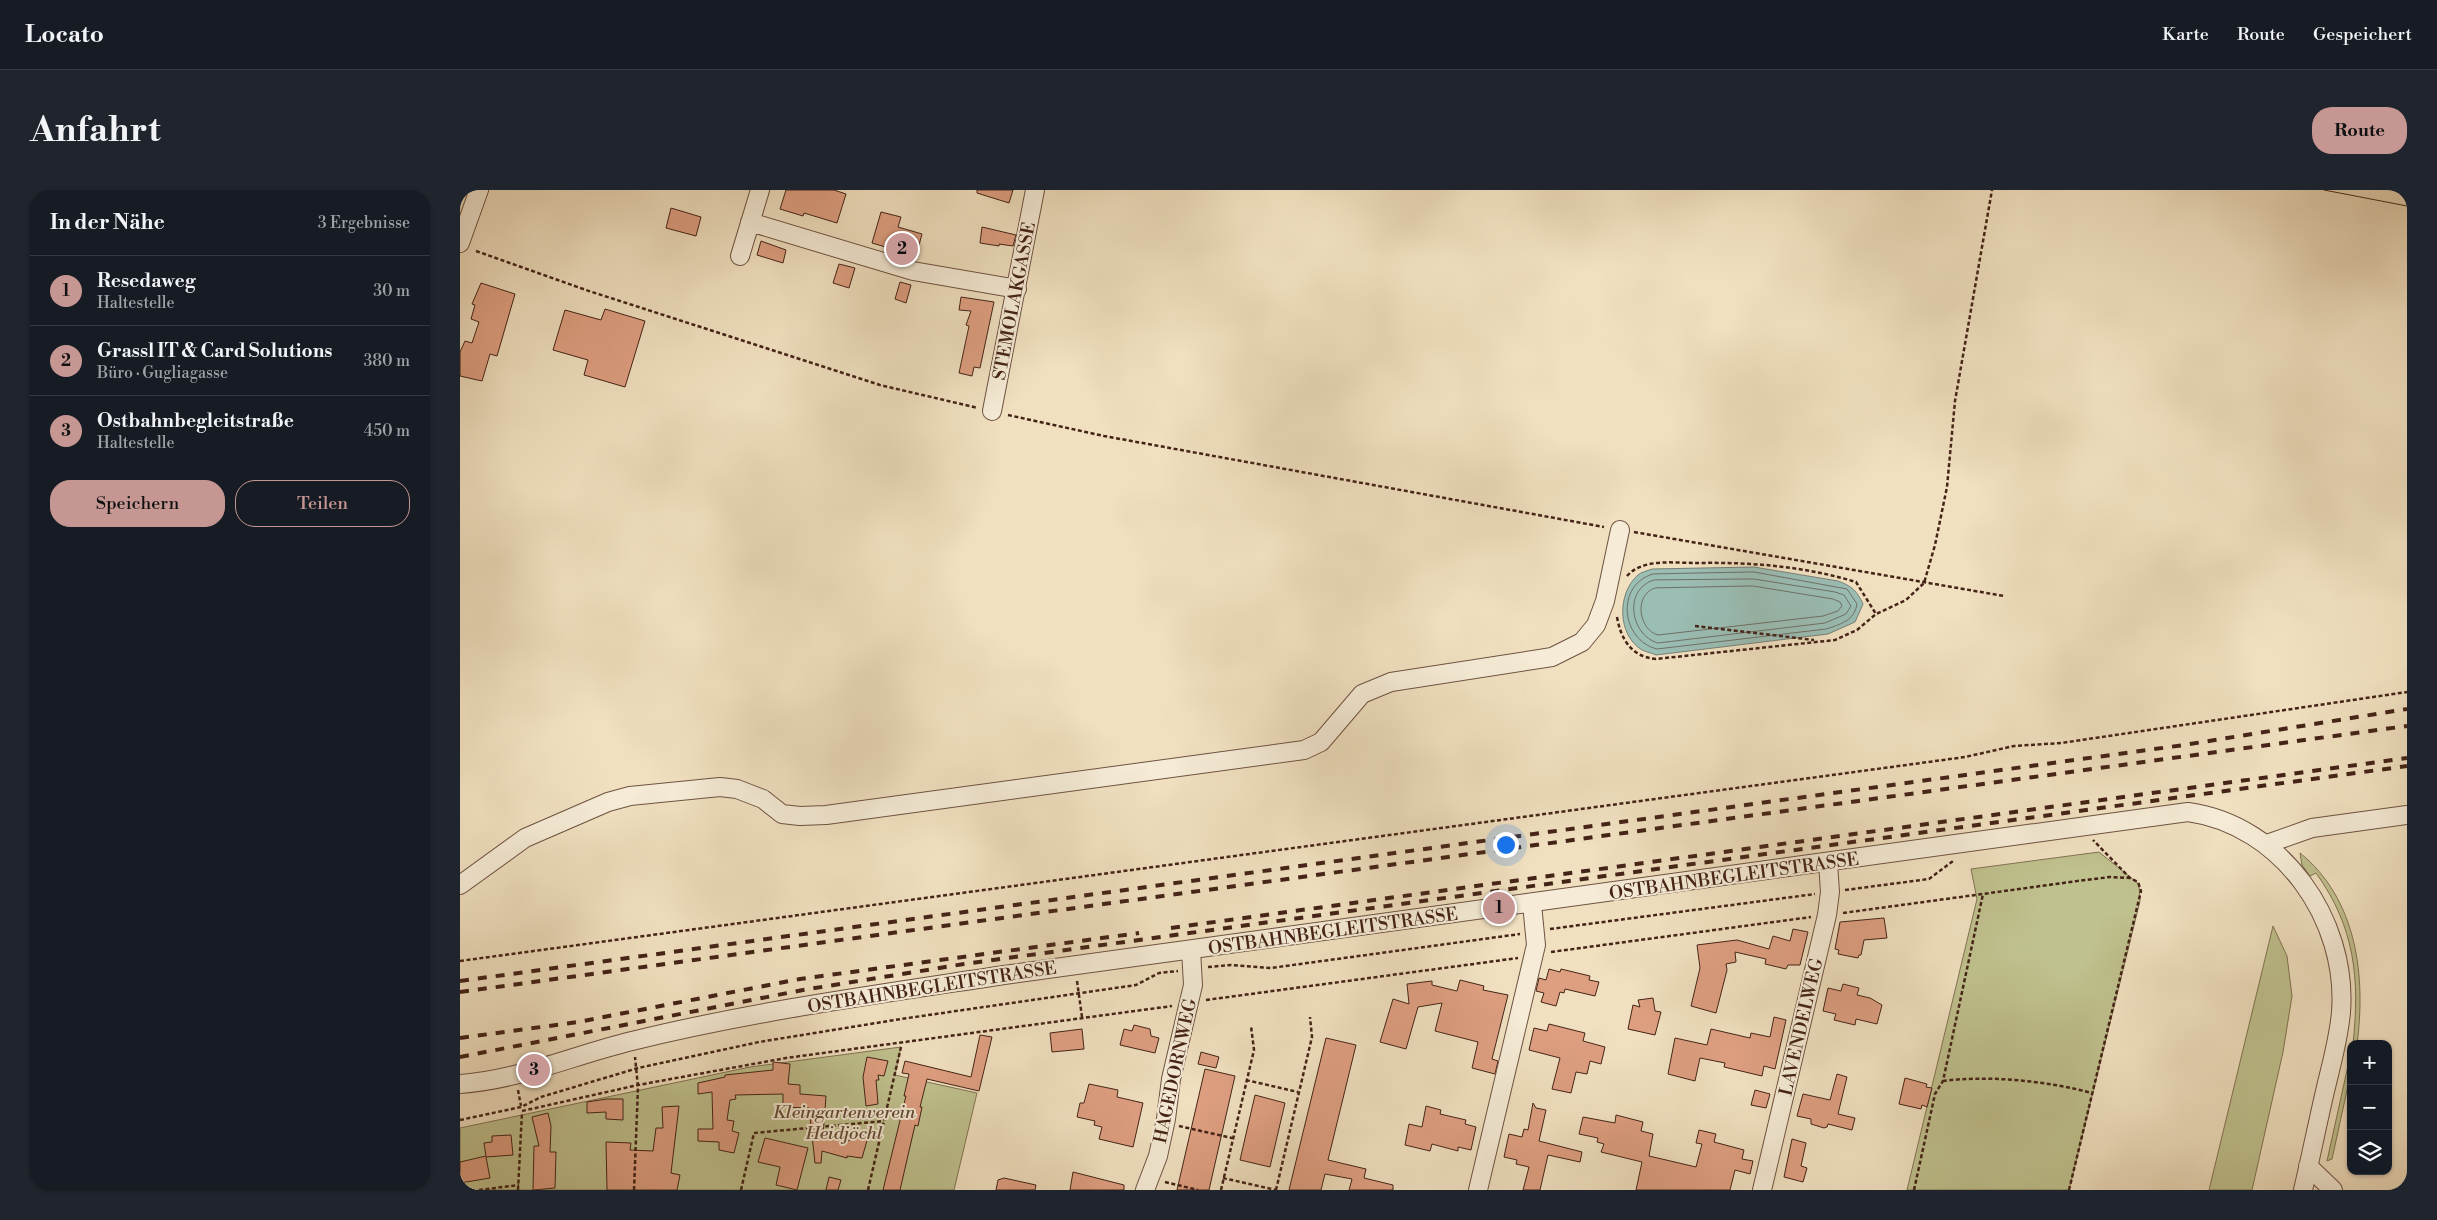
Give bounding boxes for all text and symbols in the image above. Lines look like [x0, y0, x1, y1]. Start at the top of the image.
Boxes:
text: Locato [25, 20, 104, 50]
text: Karte [2162, 23, 2209, 46]
text: Route [2237, 23, 2285, 46]
text: Gespeichert [2313, 23, 2412, 46]
button: Route [2312, 107, 2407, 154]
text: Anfahrt [30, 109, 161, 152]
text: In der Nähe [50, 210, 165, 236]
text: 3 Ergebnisse [318, 213, 410, 233]
street label: STEMOLAKGASSE [988, 220, 1041, 382]
pin: 2 [886, 230, 918, 268]
text: Resedaweg [97, 269, 195, 293]
text: 1 [62, 281, 70, 301]
text: 30 m [373, 281, 410, 301]
text: Haltestelle [97, 293, 175, 313]
text: Grassl IT & Card Solutions [97, 339, 332, 363]
text: 2 [61, 351, 71, 371]
text: 380 m [363, 351, 410, 371]
text: Büro · Gugliagasse [97, 363, 228, 383]
text: Ostbahnbegleitstraße [97, 409, 294, 433]
text: 3 [61, 421, 71, 441]
text: 450 m [364, 421, 410, 441]
text: Haltestelle [97, 433, 175, 453]
button: Speichern [50, 480, 225, 527]
button: Teilen [235, 480, 410, 527]
your location [1493, 832, 1519, 858]
street label: OSTBAHNBEGLEITSTRASSE [1608, 848, 1860, 905]
pin: 1 [1483, 889, 1515, 927]
street label: OSTBAHNBEGLEITSTRASSE [1207, 903, 1459, 960]
street label: LAVENDELWEG [1774, 955, 1829, 1098]
street label: OSTBAHNBEGLEITSTRASSE [806, 956, 1058, 1019]
street label: HAGEDORNWEG [1149, 996, 1202, 1146]
map controls [2347, 1040, 2392, 1175]
button: + [2347, 1040, 2392, 1085]
pin: 3 [518, 1051, 550, 1089]
button: − [2347, 1085, 2392, 1130]
park label: Kleingartenverein Heidjöchl [773, 1101, 916, 1145]
button: layers [2347, 1130, 2392, 1175]

